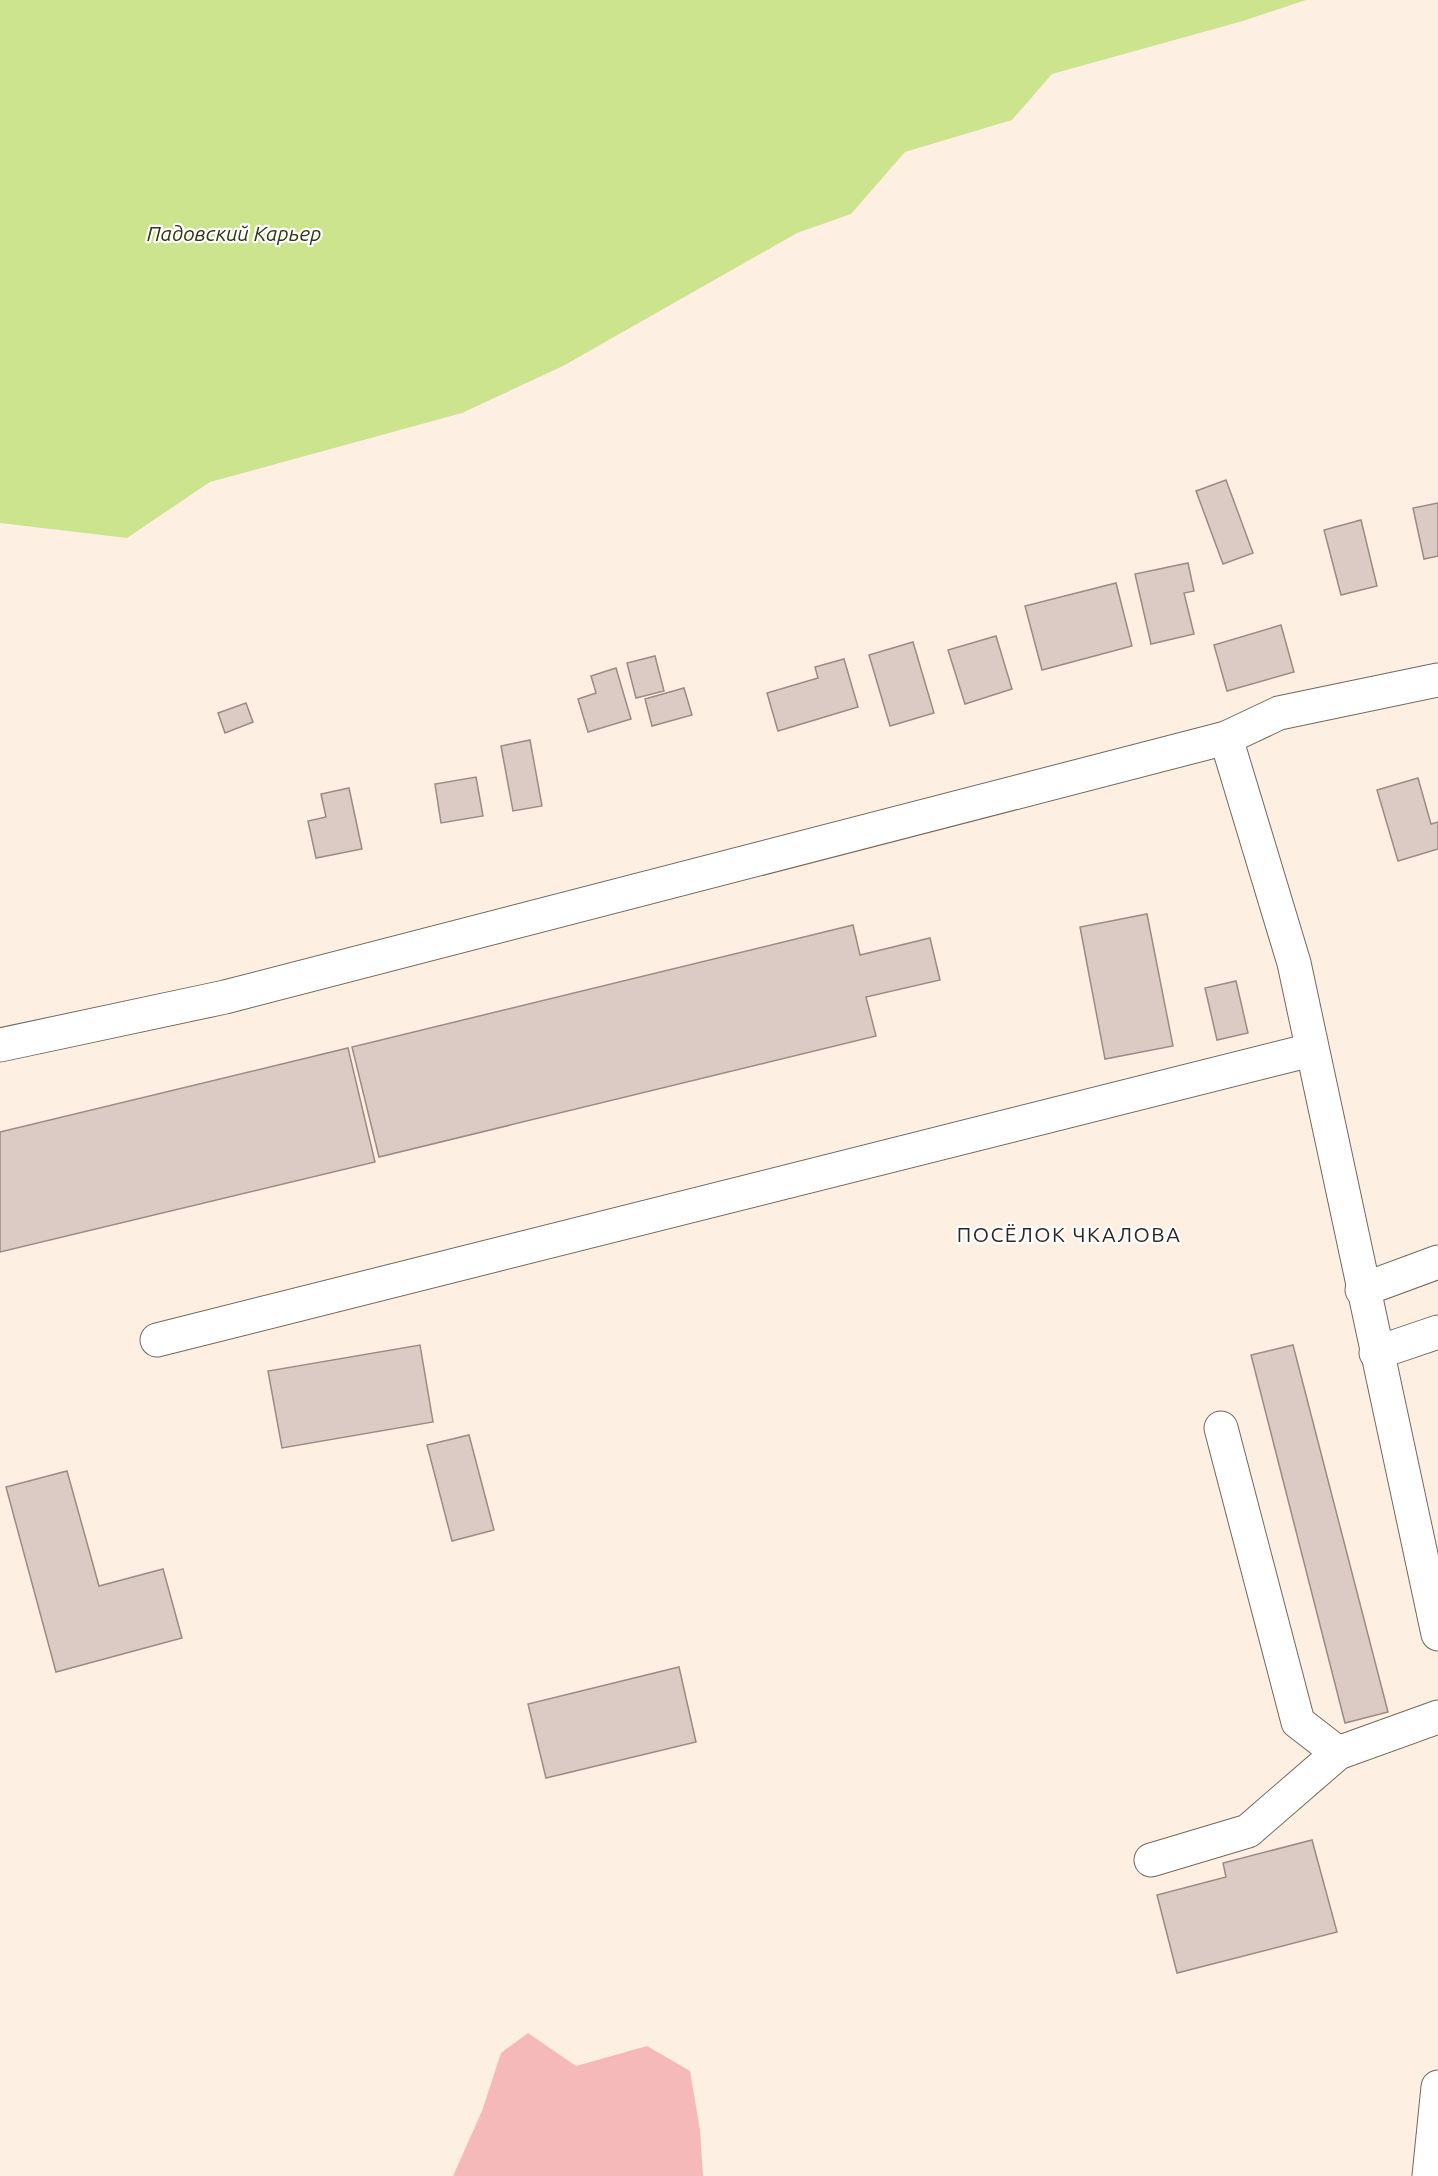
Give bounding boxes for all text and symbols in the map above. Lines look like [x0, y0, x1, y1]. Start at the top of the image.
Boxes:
water label: Падовский Карьер [147, 221, 321, 245]
district label: ПОСЁЛОК ЧКАЛОВА [957, 1222, 1181, 1246]

